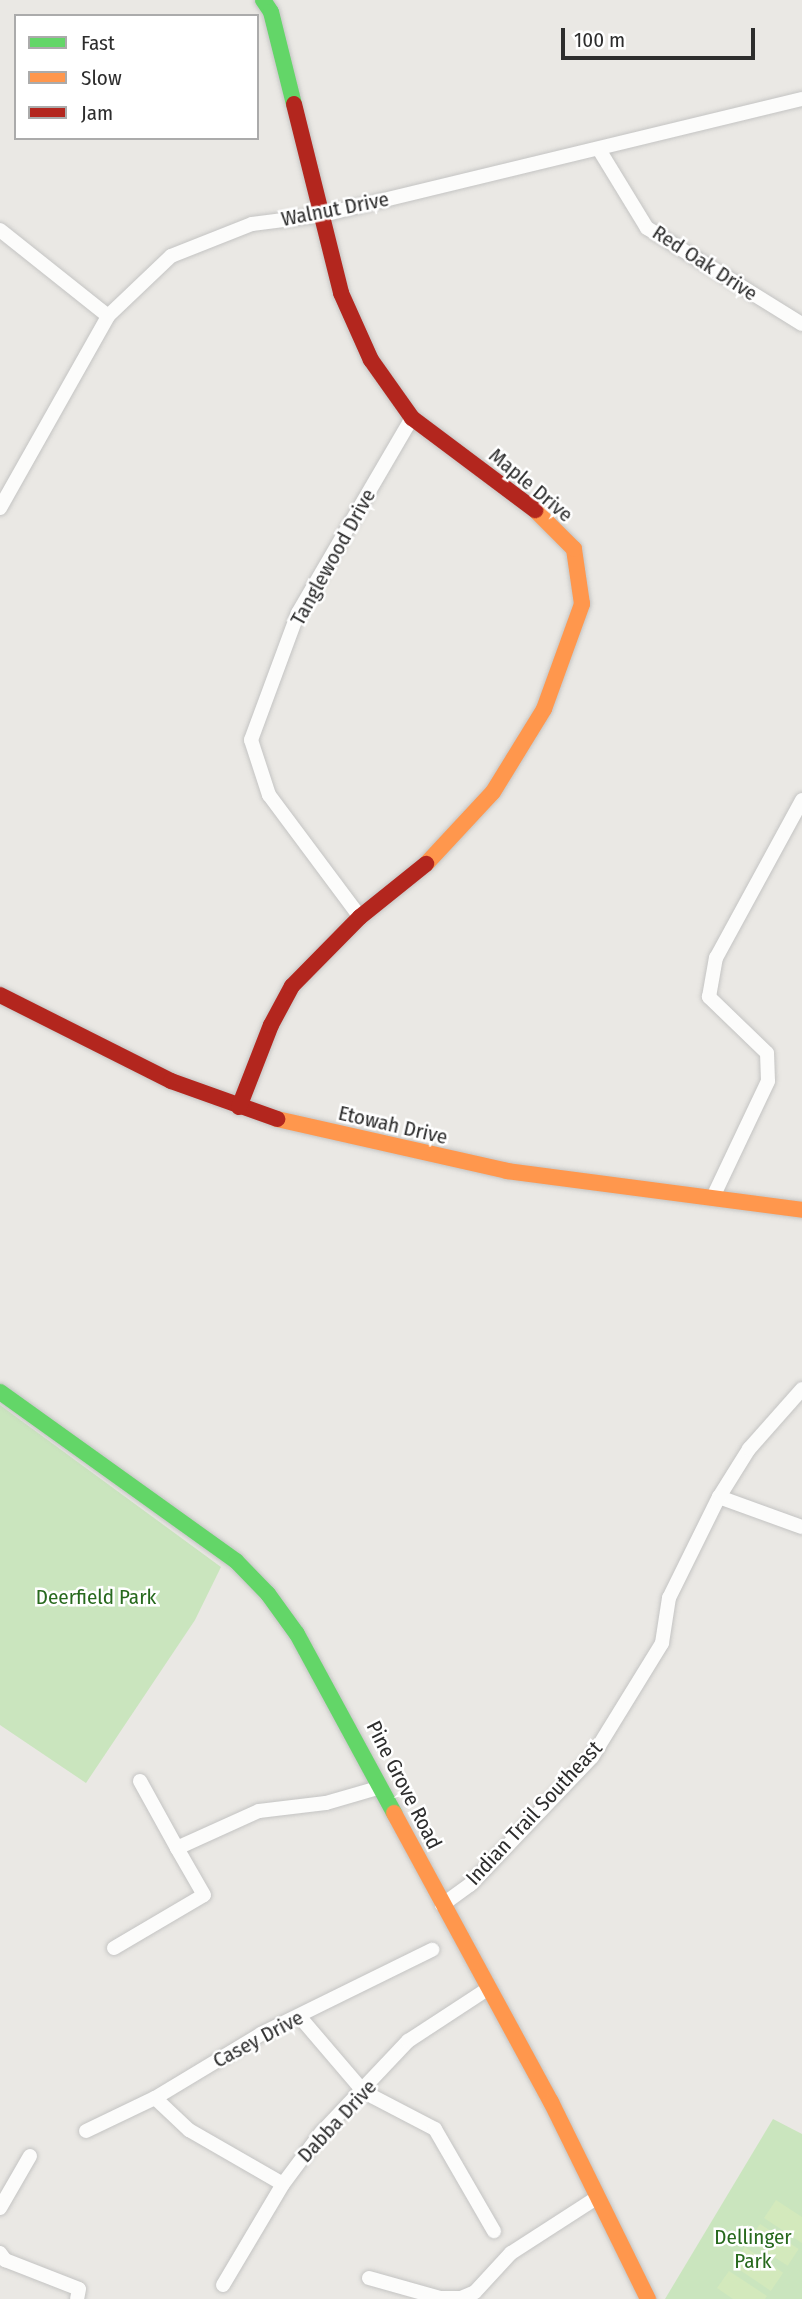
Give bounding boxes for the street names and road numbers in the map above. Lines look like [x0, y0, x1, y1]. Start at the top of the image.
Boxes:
street label: Walnut Drive [279, 186, 391, 232]
street label: Red Oak Drive [648, 220, 762, 306]
street label: Maple Drive [484, 443, 578, 527]
street label: Tanglewood Drive [285, 484, 381, 630]
street label: Etowah Drive [336, 1100, 450, 1150]
street label: Pine Grove Road [361, 1717, 447, 1853]
street label: Indian Trail Southeast [461, 1736, 607, 1890]
street label: Casey Drive [209, 2005, 307, 2073]
street label: Dabba Drive [292, 2074, 382, 2168]

